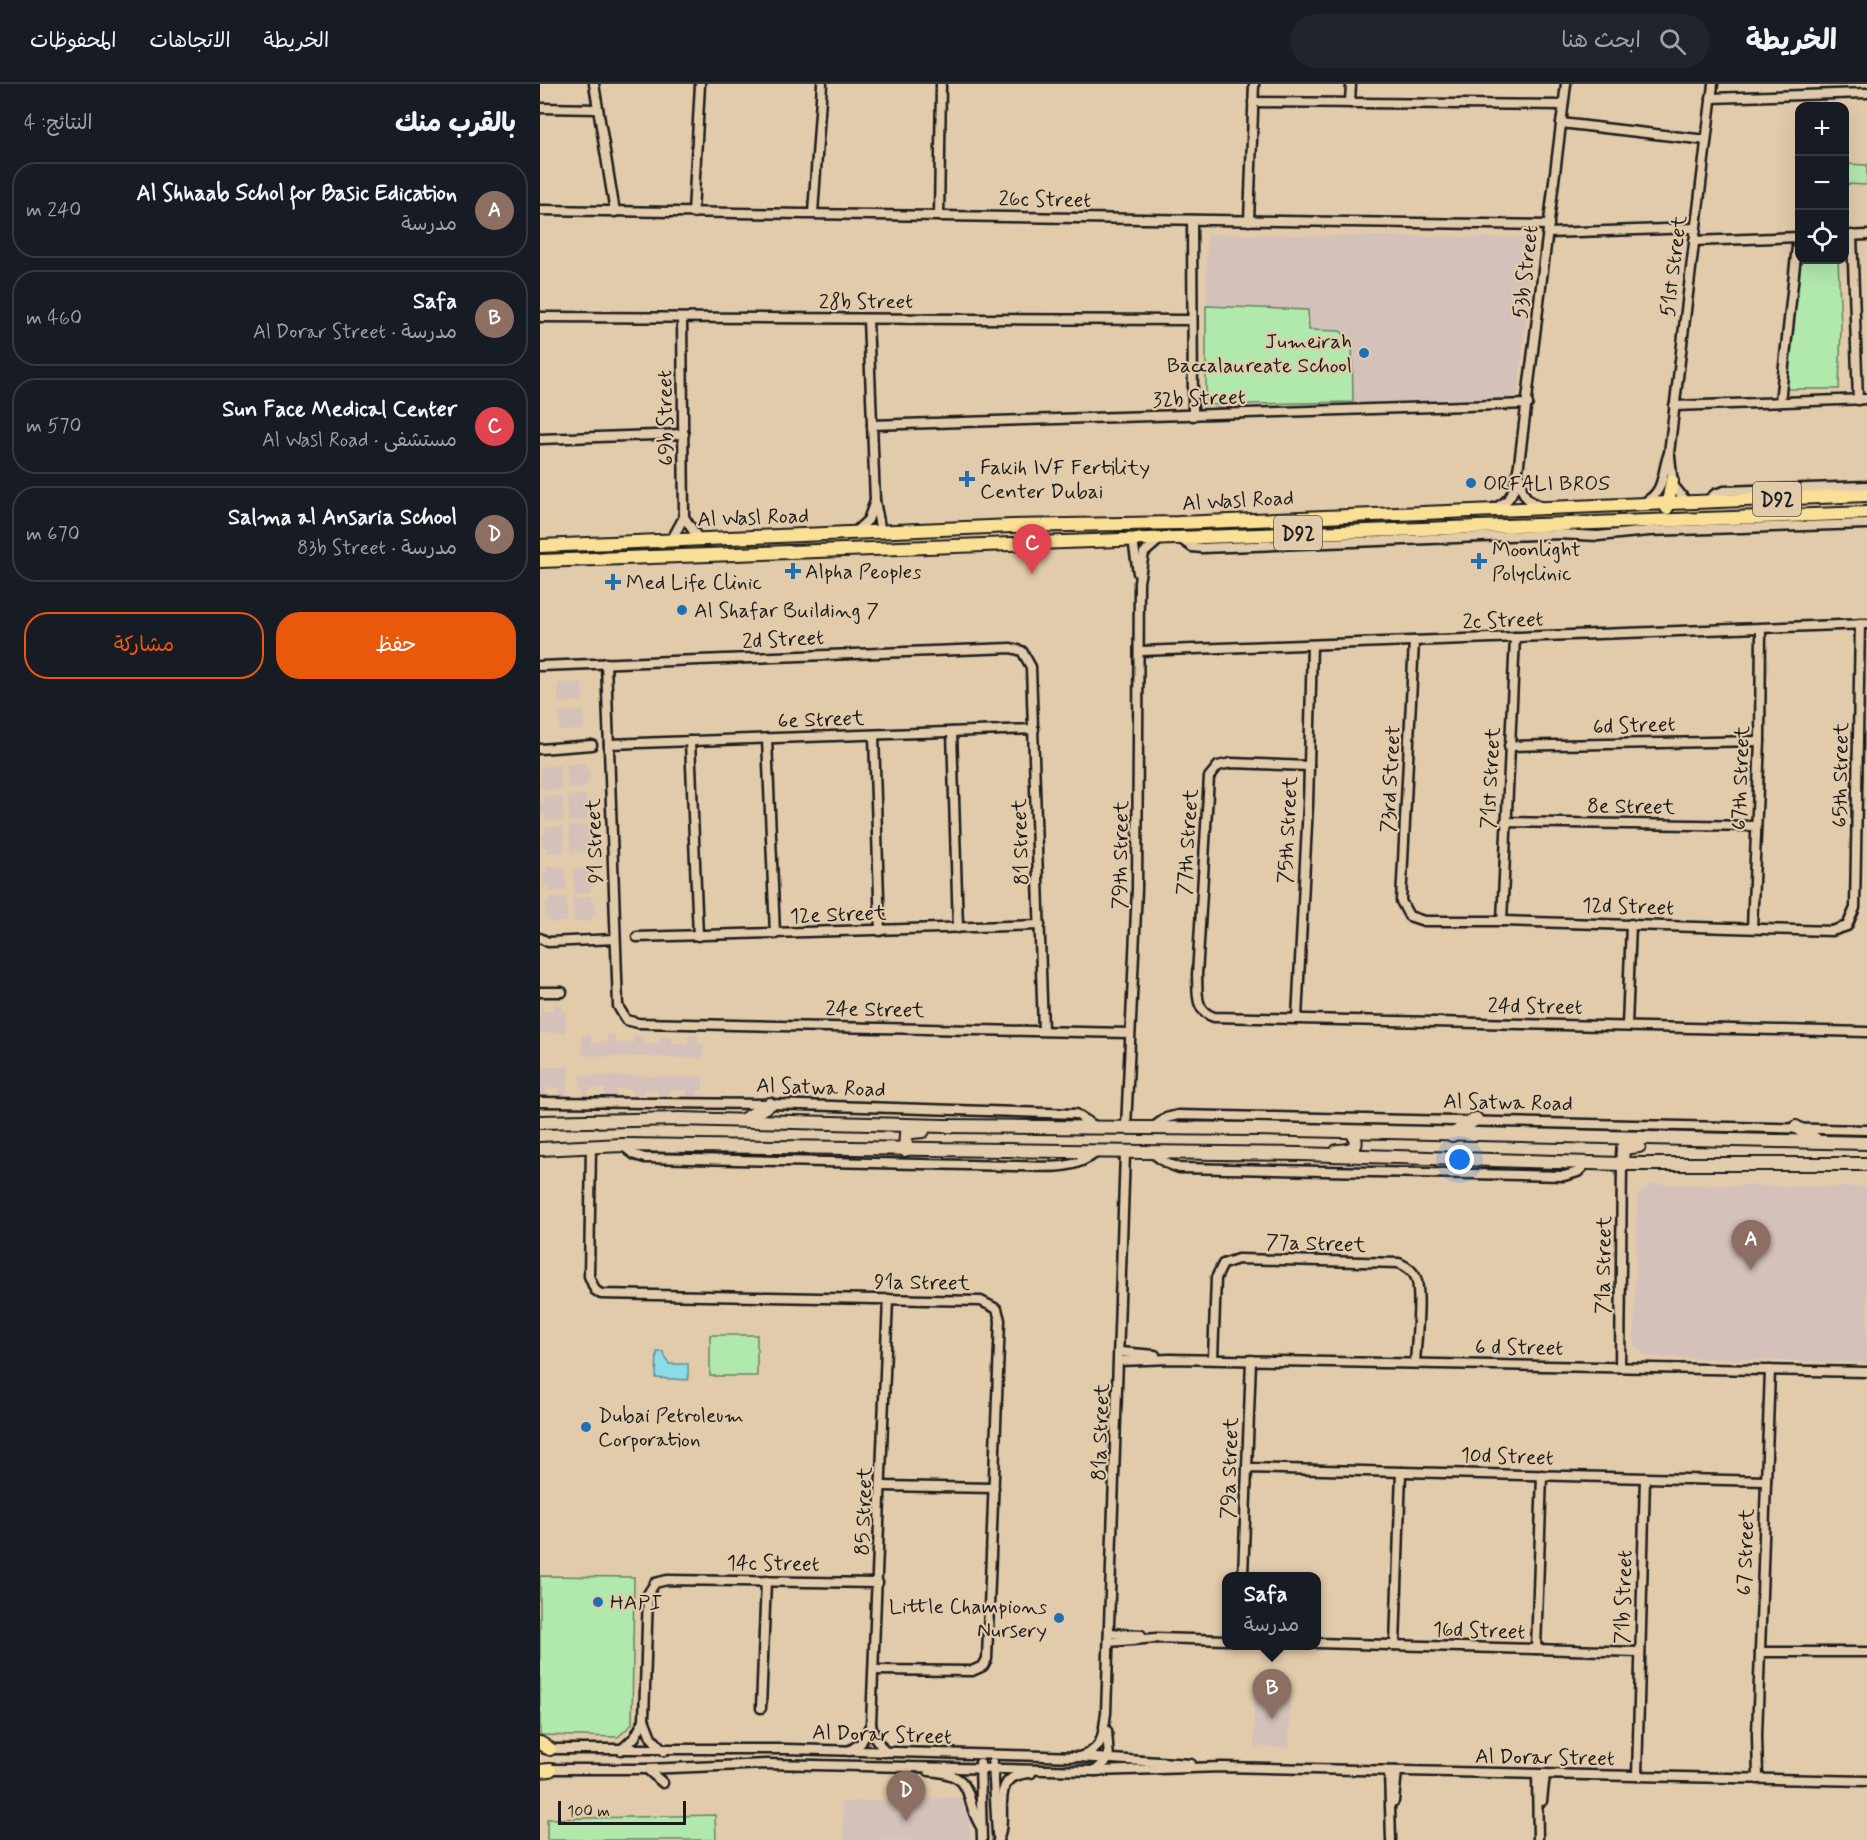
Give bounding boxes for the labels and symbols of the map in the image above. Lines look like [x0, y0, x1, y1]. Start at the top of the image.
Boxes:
street label: 26c Street [998, 185, 1092, 215]
street label: 51st Street [1654, 213, 1694, 318]
street label: 53b Street [1506, 224, 1546, 320]
street label: 28b Street [819, 288, 913, 316]
place label: Jumeirah Baccalaureate School [1167, 328, 1352, 380]
marker: Jumeirah Baccalaureate School [1357, 346, 1371, 360]
street label: 69b Street [651, 370, 681, 466]
street label: 32b Street [1152, 383, 1246, 415]
place label: Fakih IVF Fertility Center Dubai [980, 454, 1150, 506]
marker: Fakih IVF Fertility Center Dubai [958, 470, 976, 488]
place label: ORFALI BROS [1483, 470, 1610, 498]
marker: ORFALI BROS [1464, 476, 1478, 490]
road number: D92 [1753, 482, 1801, 516]
street label: Al Wasl Road [1182, 484, 1295, 518]
street label: Al Wasl Road [697, 502, 809, 534]
road number: D92 [1274, 516, 1322, 550]
pin: C [1012, 524, 1052, 574]
place label: Moonlight Polyclinic [1492, 536, 1581, 588]
marker: Moonlight Polyclinic [1470, 552, 1488, 570]
place label: Alpha Peoples [805, 558, 922, 586]
marker: Alpha Peoples [786, 564, 800, 578]
place label: Med Life Clinic [626, 569, 762, 597]
marker: Med Life Clinic [604, 573, 622, 591]
place label: Al Shafar Building 7 [694, 597, 879, 625]
marker: Al Shafar Building 7 [675, 603, 689, 617]
street label: 2c Street [1462, 606, 1544, 636]
street label: 2d Street [741, 624, 825, 656]
street label: 6e Street [777, 704, 866, 736]
street label: 6d Street [1592, 711, 1676, 741]
street label: 65th Street [1826, 721, 1856, 828]
street label: 73rd Street [1374, 725, 1408, 833]
street label: 67th Street [1725, 725, 1757, 831]
street label: 71st Street [1474, 726, 1508, 830]
street label: 75th Street [1271, 775, 1305, 884]
street label: 77th Street [1170, 787, 1206, 896]
street label: 8e Street [1587, 792, 1676, 822]
street label: 91 Street [579, 797, 610, 884]
street label: 81 Street [1005, 798, 1037, 886]
street label: 79th Street [1106, 800, 1136, 910]
street label: 12d Street [1581, 891, 1675, 923]
street label: 12e Street [789, 899, 887, 931]
street label: 24d Street [1487, 992, 1583, 1022]
street label: 24e Street [825, 995, 925, 1025]
street label: Al Satwa Road [756, 1072, 886, 1104]
street label: Al Satwa Road [1443, 1088, 1573, 1118]
your location [1445, 1145, 1474, 1174]
street label: 71a Street [1589, 1215, 1619, 1314]
pin: A [1732, 1220, 1770, 1270]
street label: 77a Street [1266, 1228, 1367, 1260]
street label: 91a Street [874, 1268, 971, 1298]
street label: 6 d Street [1475, 1333, 1563, 1363]
street label: 81a Street [1085, 1382, 1117, 1481]
place label: Dubai Petroleum Corporation [598, 1402, 744, 1454]
street label: 79a Street [1214, 1416, 1246, 1519]
marker: Dubai Petroleum Corporation [579, 1420, 593, 1434]
street label: 10d Street [1460, 1441, 1554, 1473]
street label: 85 Street [848, 1466, 880, 1556]
street label: 67 Street [1730, 1507, 1762, 1596]
street label: 14c Street [726, 1549, 820, 1579]
street label: 71b Street [1608, 1549, 1640, 1645]
place label: HAPI [610, 1589, 662, 1617]
place label: Little Champions Nursery [889, 1593, 1047, 1645]
marker: HAPI [591, 1595, 605, 1609]
marker: Little Champions Nursery [1052, 1611, 1066, 1625]
street label: 16d Street [1432, 1615, 1526, 1647]
pin: B [1252, 1670, 1292, 1719]
street label: Al Dorar Street [812, 1719, 952, 1751]
street label: Al Dorar Street [1475, 1743, 1615, 1773]
pin: D [886, 1772, 926, 1821]
scale bar [558, 1798, 686, 1826]

